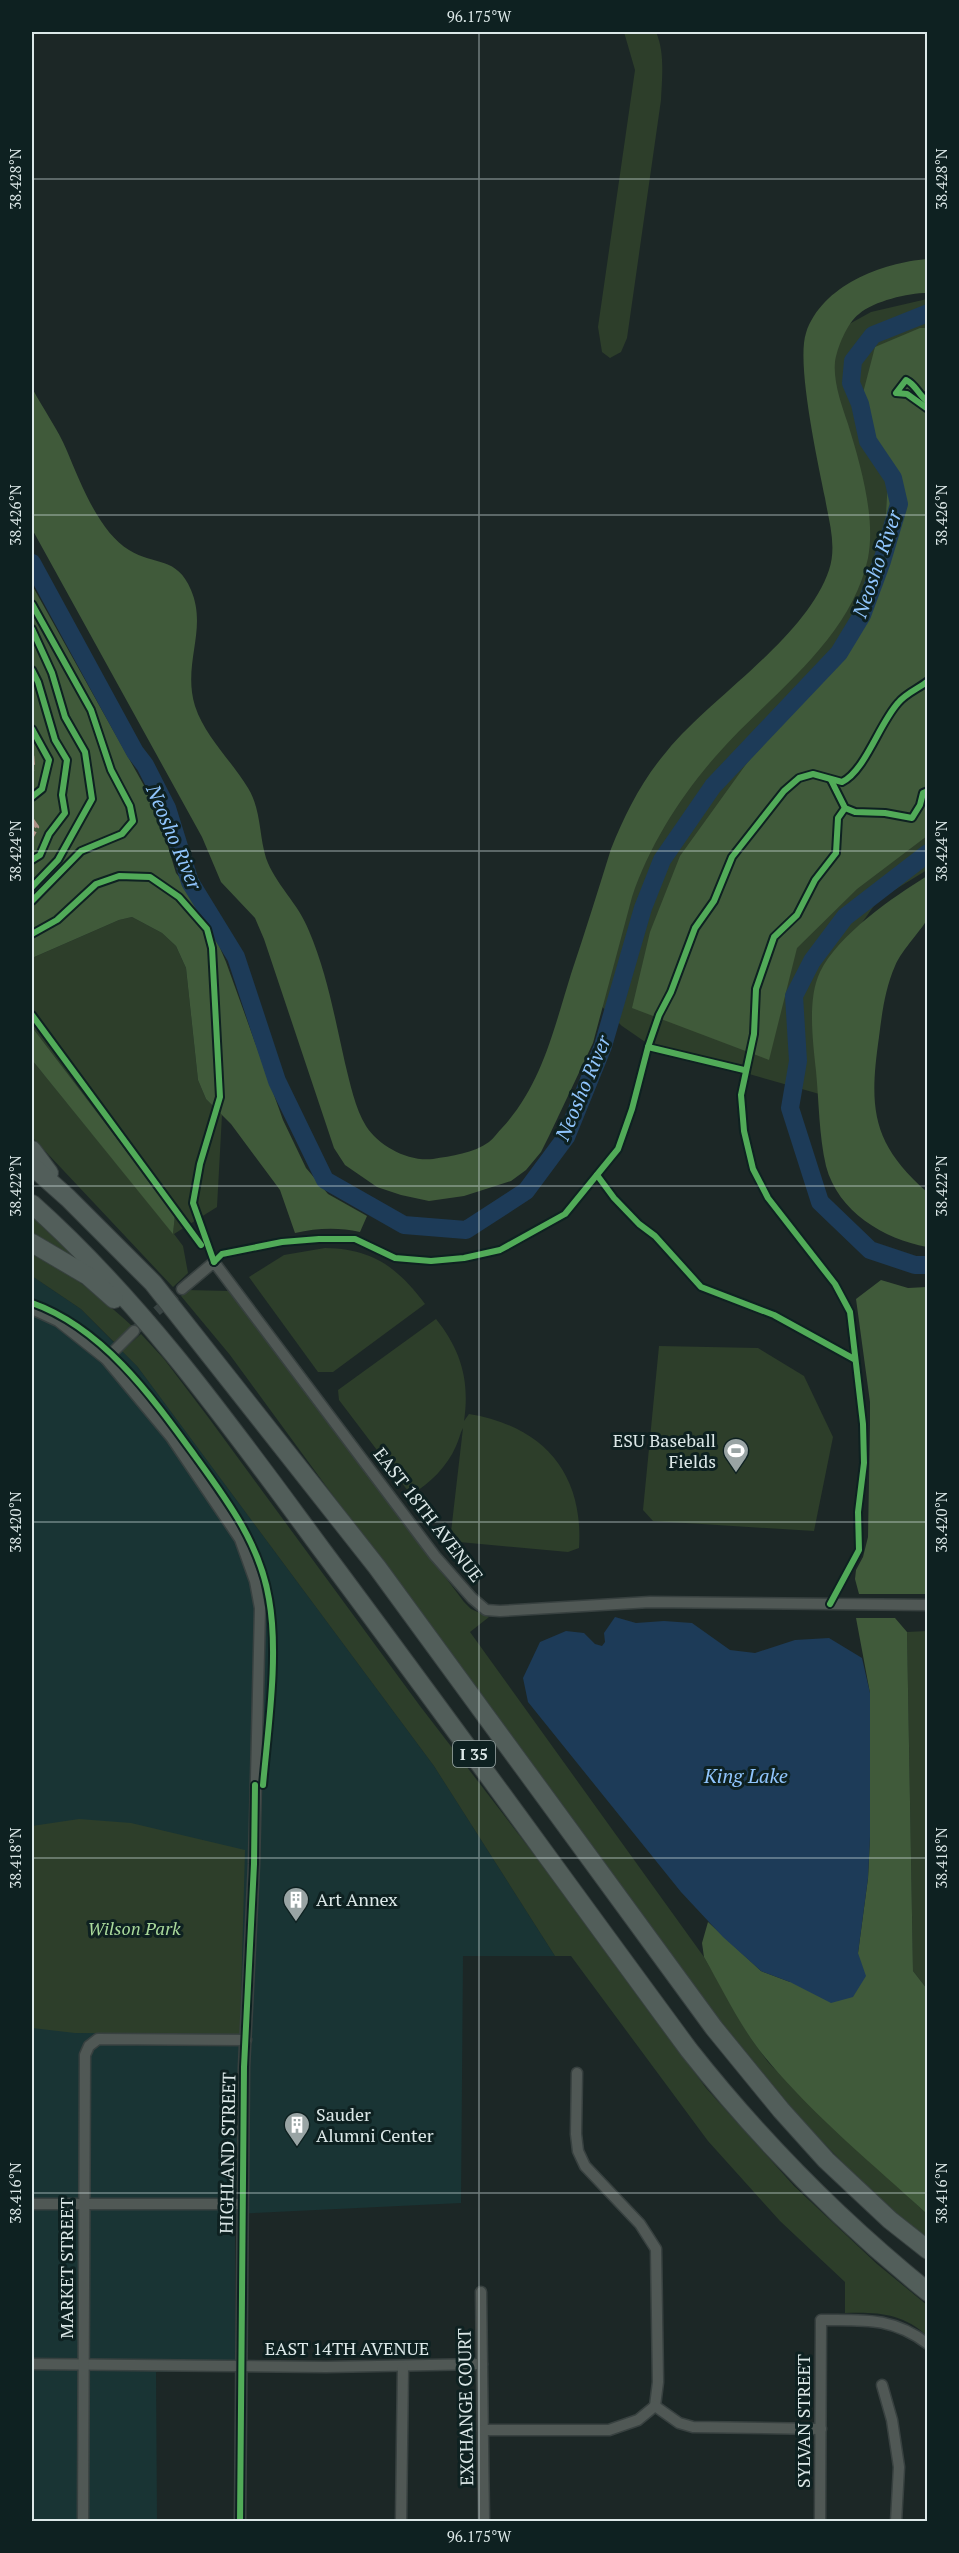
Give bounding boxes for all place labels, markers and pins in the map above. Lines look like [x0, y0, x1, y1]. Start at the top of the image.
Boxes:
place label: ESU Baseball Fields [613, 1428, 716, 1473]
sports icon: ESU Baseball Fields [721, 1436, 751, 1474]
building icon: Art Annex [281, 1885, 311, 1923]
place label: Art Annex [316, 1887, 398, 1911]
place label: Sauder Alumni Center [316, 2102, 434, 2147]
building icon: Sauder Alumni Center [282, 2110, 312, 2148]

